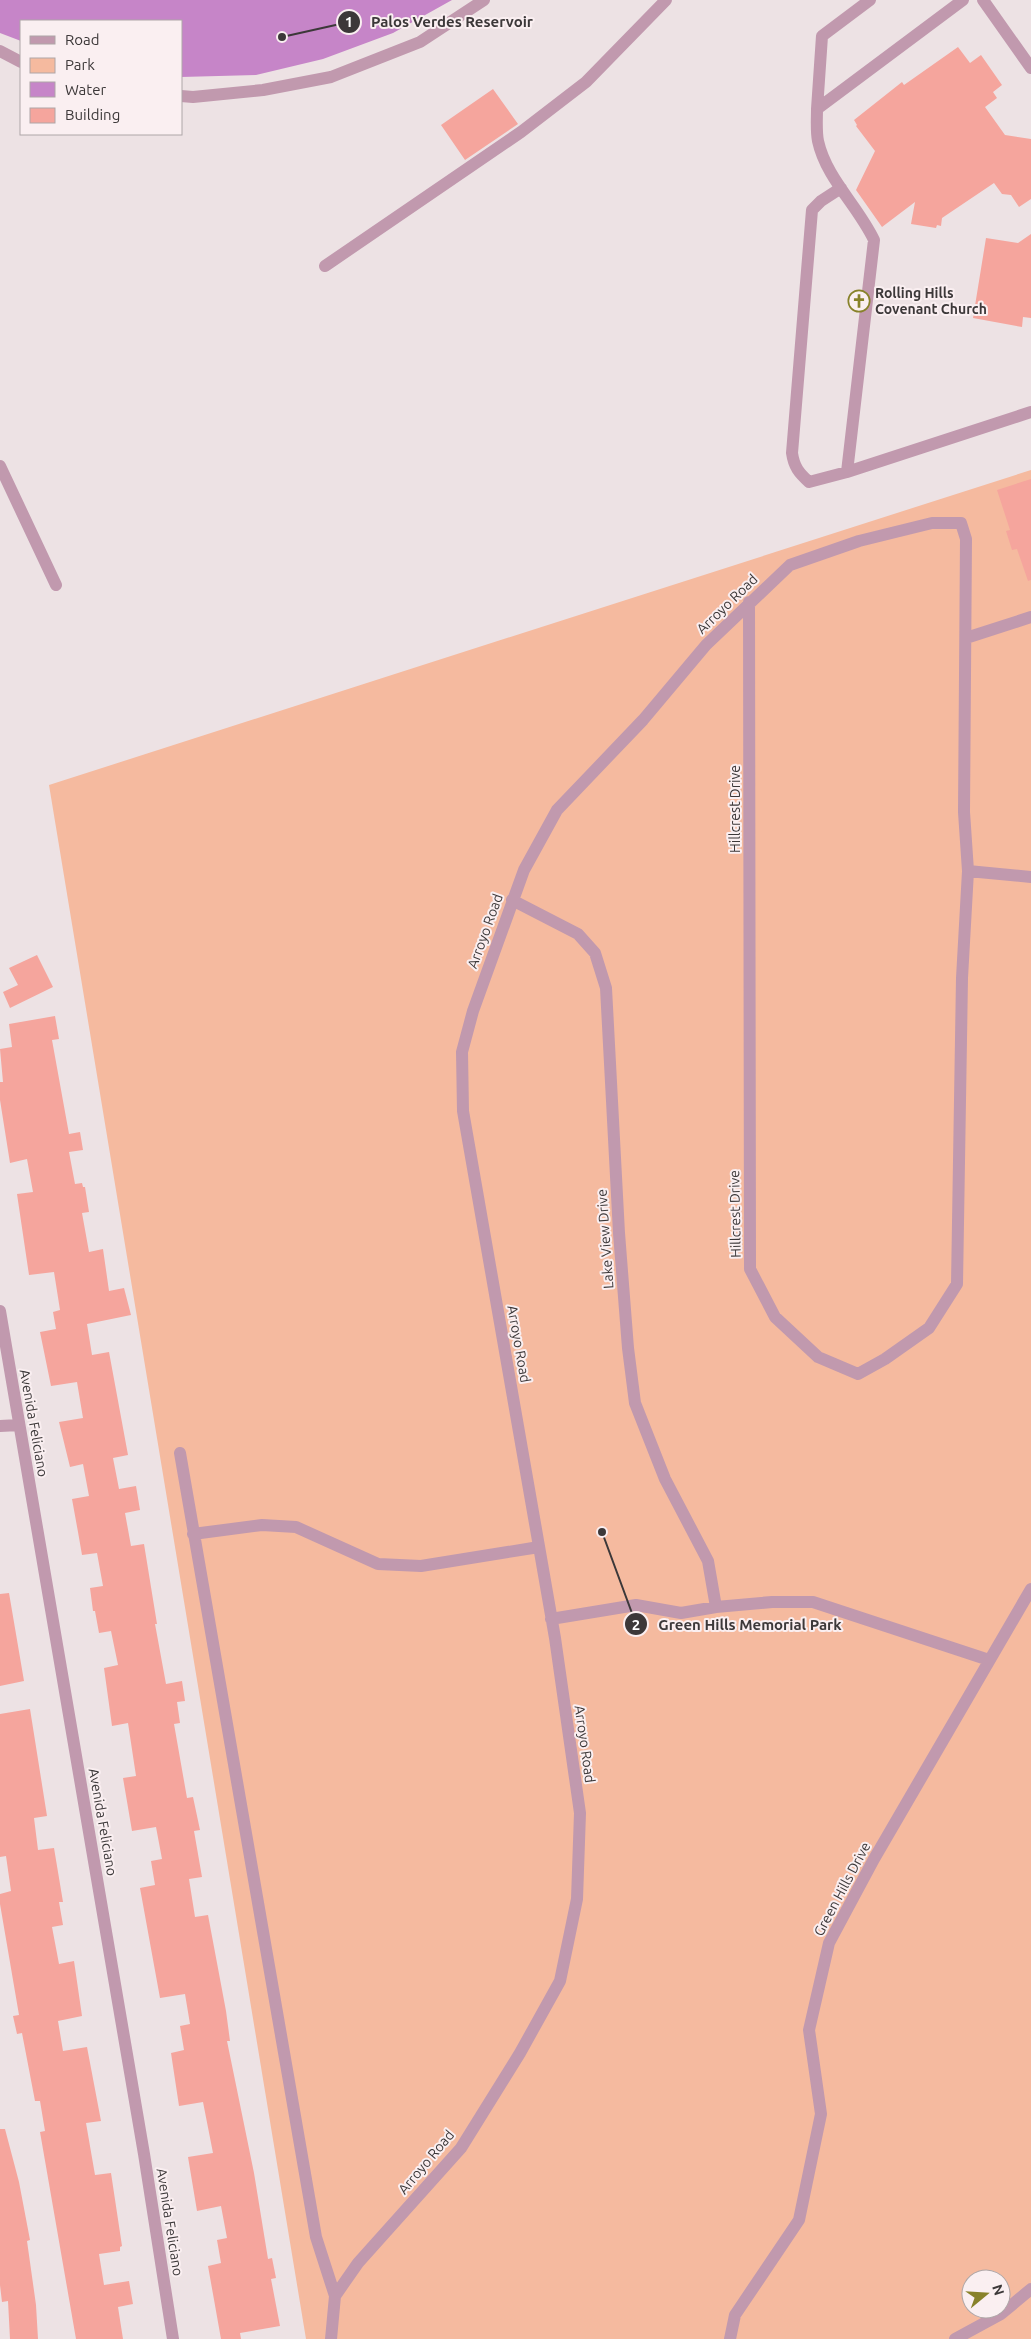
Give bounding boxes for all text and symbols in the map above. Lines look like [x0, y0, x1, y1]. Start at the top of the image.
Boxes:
callout: Palos Verdes Reservoir [336, 7, 543, 37]
text: 1 [345, 13, 353, 30]
text: Palos Verdes Reservoir [371, 13, 534, 30]
legend [20, 20, 182, 135]
text: Road [65, 31, 100, 48]
text: Park [65, 56, 95, 73]
text: Water [65, 81, 106, 98]
text: Building [65, 106, 120, 123]
place label: Rolling Hills Covenant Church [875, 285, 987, 317]
church icon: Rolling Hills Covenant Church [847, 289, 871, 313]
street label: Arroyo Road [693, 571, 761, 637]
street label: Hillcrest Drive [727, 765, 743, 853]
street label: Arroyo Road [464, 891, 506, 971]
street label: Hillcrest Drive [726, 1170, 744, 1258]
street label: Lake View Drive [594, 1189, 616, 1289]
street label: Arroyo Road [504, 1304, 534, 1384]
street label: Avenida Feliciano [17, 1368, 51, 1478]
callout: Green Hills Memorial Park [624, 1609, 852, 1639]
text: 2 [632, 1616, 640, 1633]
text: Green Hills Memorial Park [658, 1616, 842, 1633]
street label: Arroyo Road [572, 1704, 598, 1784]
street label: Avenida Feliciano [86, 1767, 120, 1877]
street label: Green Hills Drive [810, 1839, 874, 1939]
street label: Arroyo Road [395, 2127, 457, 2197]
street label: Avenida Feliciano [154, 2167, 186, 2277]
north arrow [961, 2269, 1011, 2319]
text: N [989, 2283, 1008, 2297]

